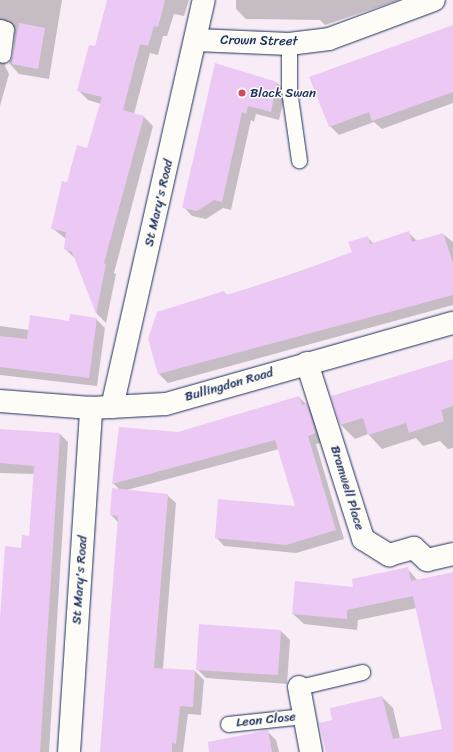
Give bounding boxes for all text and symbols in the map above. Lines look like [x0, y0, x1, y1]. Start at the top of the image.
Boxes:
street label: Crown Street [220, 33, 298, 49]
place label: Black Swan [250, 85, 316, 101]
marker: Black Swan [237, 88, 247, 98]
street label: St Mary's Road [142, 158, 176, 248]
street label: Bullingdon Road [183, 365, 275, 405]
street label: Bramwell Place [327, 444, 367, 532]
street label: St Mary's Road [69, 536, 91, 624]
street label: Leon Close [235, 709, 297, 731]

